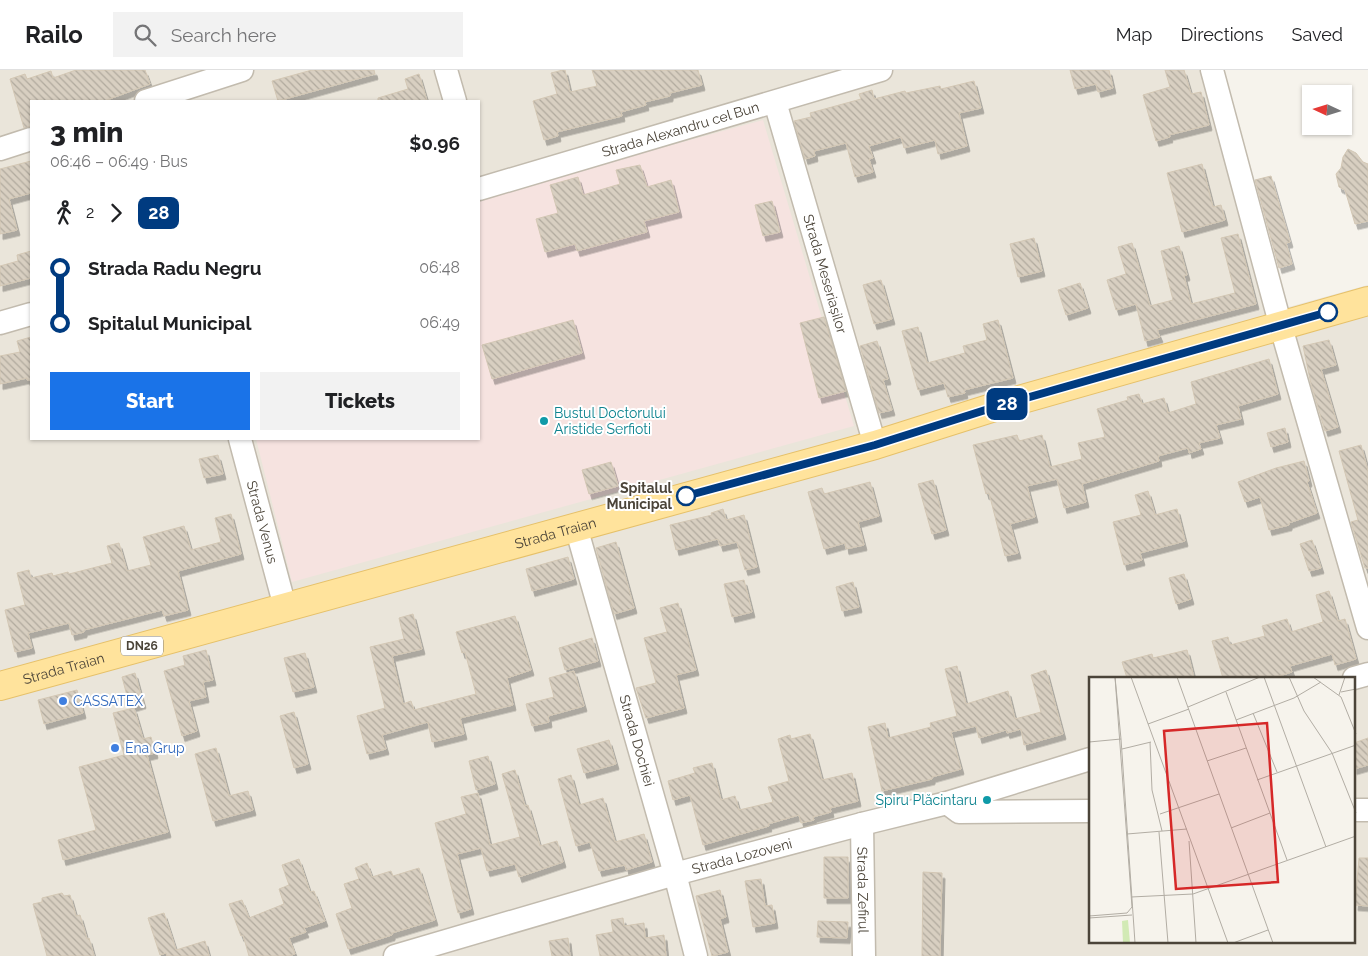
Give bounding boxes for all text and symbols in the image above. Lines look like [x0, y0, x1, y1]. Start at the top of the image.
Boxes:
search box [113, 12, 463, 57]
text: Railo [25, 20, 83, 49]
icon: search [131, 21, 159, 49]
text: Search here [171, 24, 276, 46]
text: Map [1116, 24, 1152, 45]
text: Directions [1180, 24, 1264, 45]
text: Saved [1292, 24, 1343, 45]
north arrow [1302, 85, 1352, 135]
map controls [1302, 85, 1352, 135]
street label: Strada Alexandru cel Bun [600, 99, 761, 160]
text: 3 min [50, 116, 123, 149]
text: $0.96 [409, 132, 460, 154]
text: 06:46 – 06:49 · Bus [50, 152, 188, 171]
icon: walk [50, 199, 78, 227]
icon: forward [102, 199, 130, 227]
text: 28 [148, 202, 169, 223]
text: 2 [86, 203, 94, 222]
street label: Strada Meseriașilor [800, 212, 850, 335]
text: Strada Radu Negru [88, 257, 261, 279]
text: 06:48 [419, 258, 460, 277]
unlabelled marker [1318, 302, 1338, 322]
text: Spitalul Municipal [88, 312, 252, 334]
text: 06:49 [419, 313, 460, 332]
button: Start [50, 372, 250, 430]
button: Tickets [260, 372, 460, 430]
line badge: 28 [984, 388, 1030, 420]
text: 28 [996, 393, 1018, 414]
place label: Bustul Doctorului Aristide Serfioti [554, 405, 666, 437]
marker: Bustul Doctorului Aristide Serfioti [538, 415, 550, 427]
street label: Strada Venus [244, 479, 281, 565]
place label: Spitalul Municipal [606, 480, 673, 512]
marker: Spitalul Municipal [676, 486, 696, 506]
street label: Strada Traian [513, 514, 598, 552]
road number: DN26 [121, 636, 163, 656]
street label: Strada Traian [21, 650, 106, 687]
inset map [1089, 677, 1356, 944]
place label: CASSATEX [73, 693, 143, 709]
street label: Strada Dochiei [616, 693, 658, 788]
marker: CASSATEX [57, 695, 69, 707]
place label: Ena Grup [125, 740, 185, 756]
marker: Ena Grup [109, 742, 121, 754]
place label: Spiru Plăcintaru [875, 792, 977, 808]
marker: Spiru Plăcintaru [981, 794, 993, 806]
street label: Strada Lozoveni [690, 835, 794, 877]
street label: Strada Zefirul [854, 847, 872, 933]

